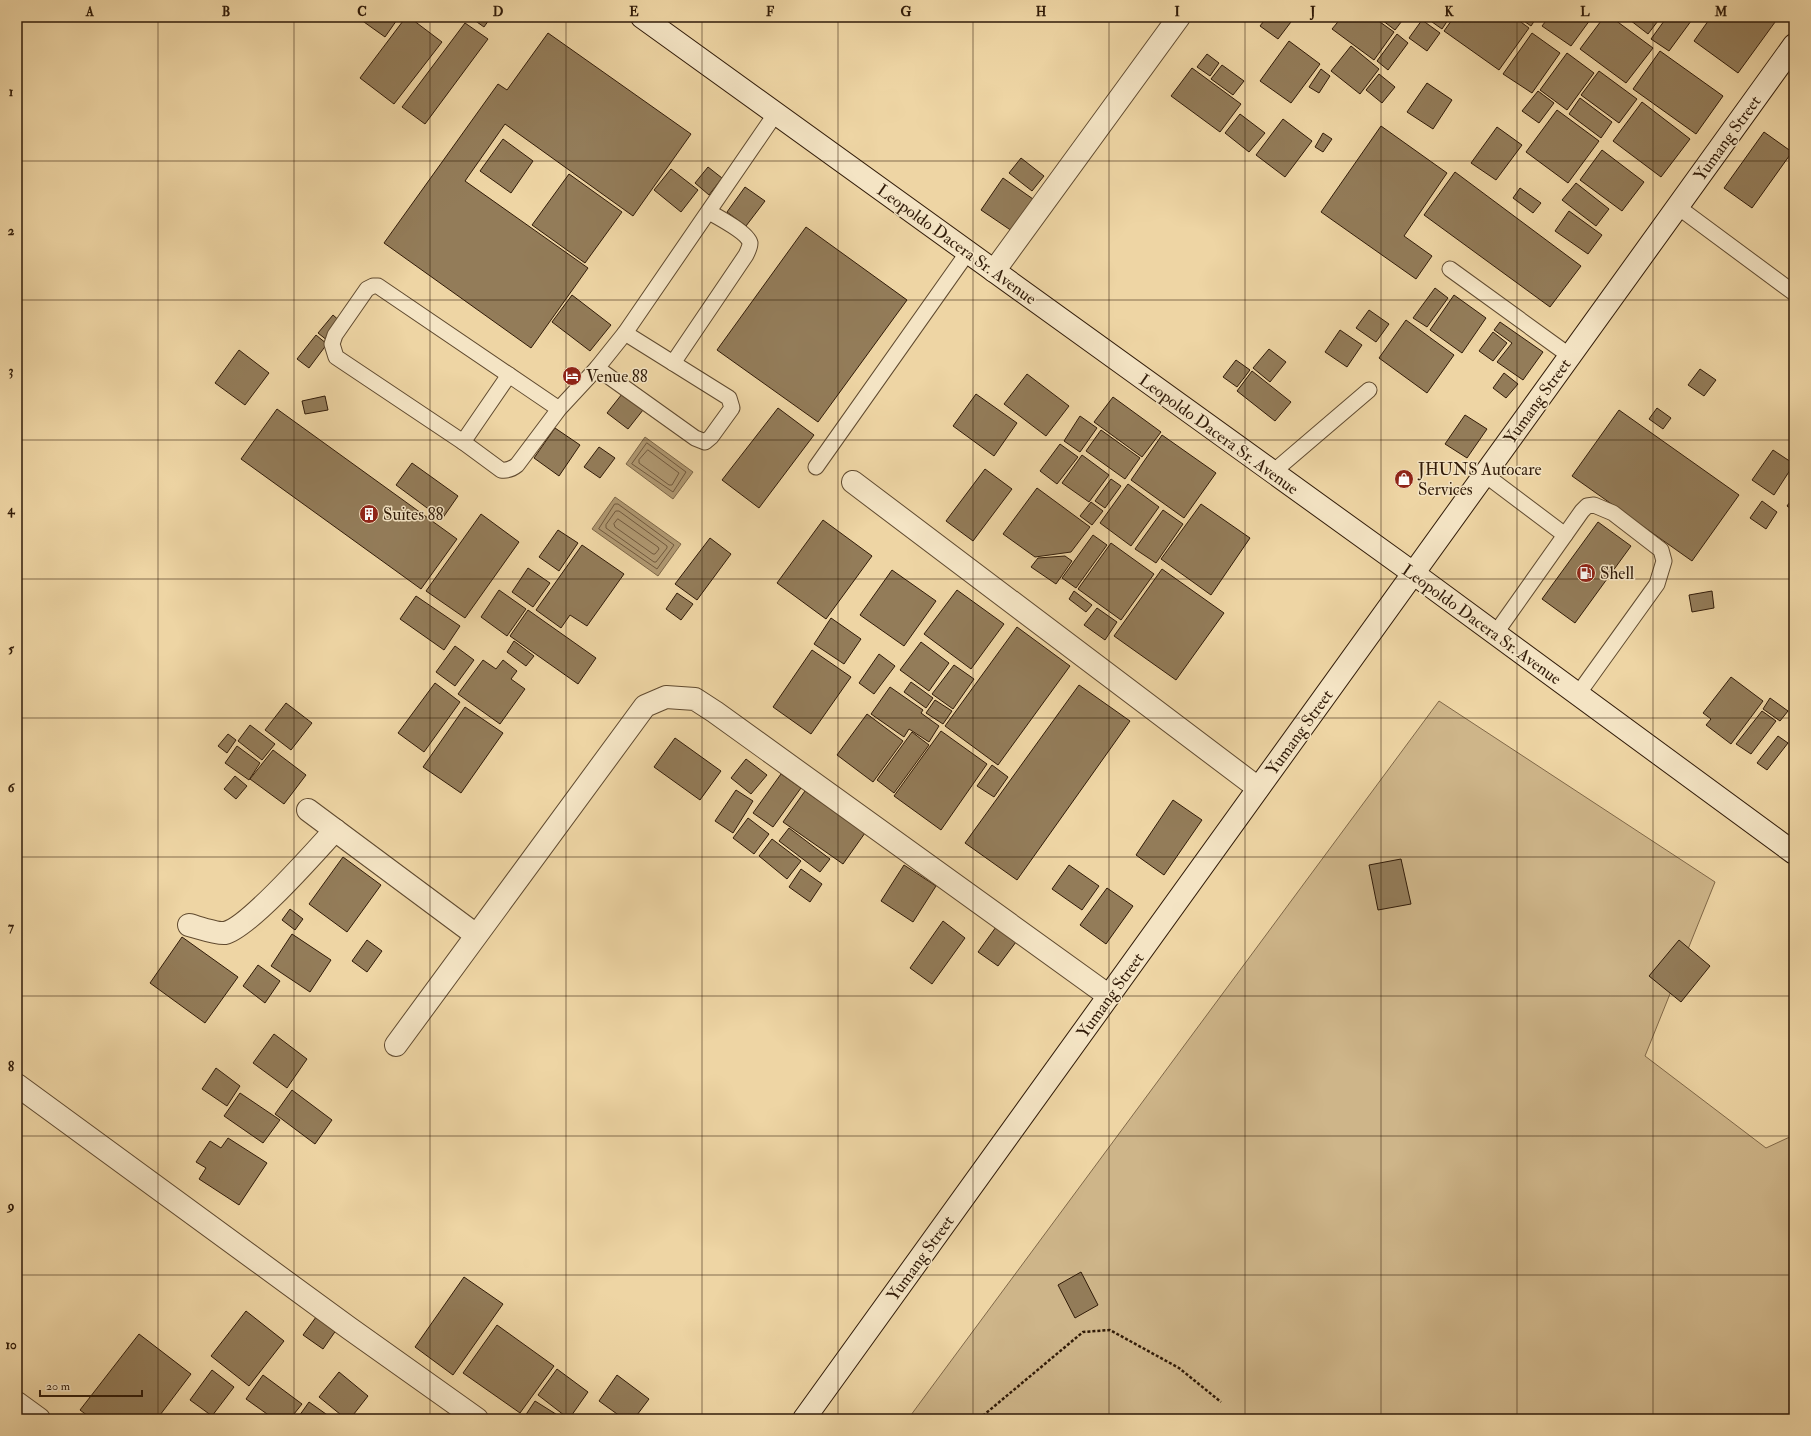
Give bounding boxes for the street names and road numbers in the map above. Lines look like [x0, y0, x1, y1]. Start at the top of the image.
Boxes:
street label: Yumang Street [1689, 91, 1766, 185]
street label: Leopoldo Dacera Sr. Avenue [872, 179, 1041, 310]
street label: Yumang Street [1499, 354, 1576, 448]
street label: Leopoldo Dacera Sr. Avenue [1134, 369, 1303, 500]
street label: Leopoldo Dacera Sr. Avenue [1397, 559, 1566, 690]
street label: Yumang Street [1261, 685, 1338, 779]
street label: Yumang Street [1072, 948, 1149, 1042]
street label: Yumang Street [882, 1211, 959, 1305]

